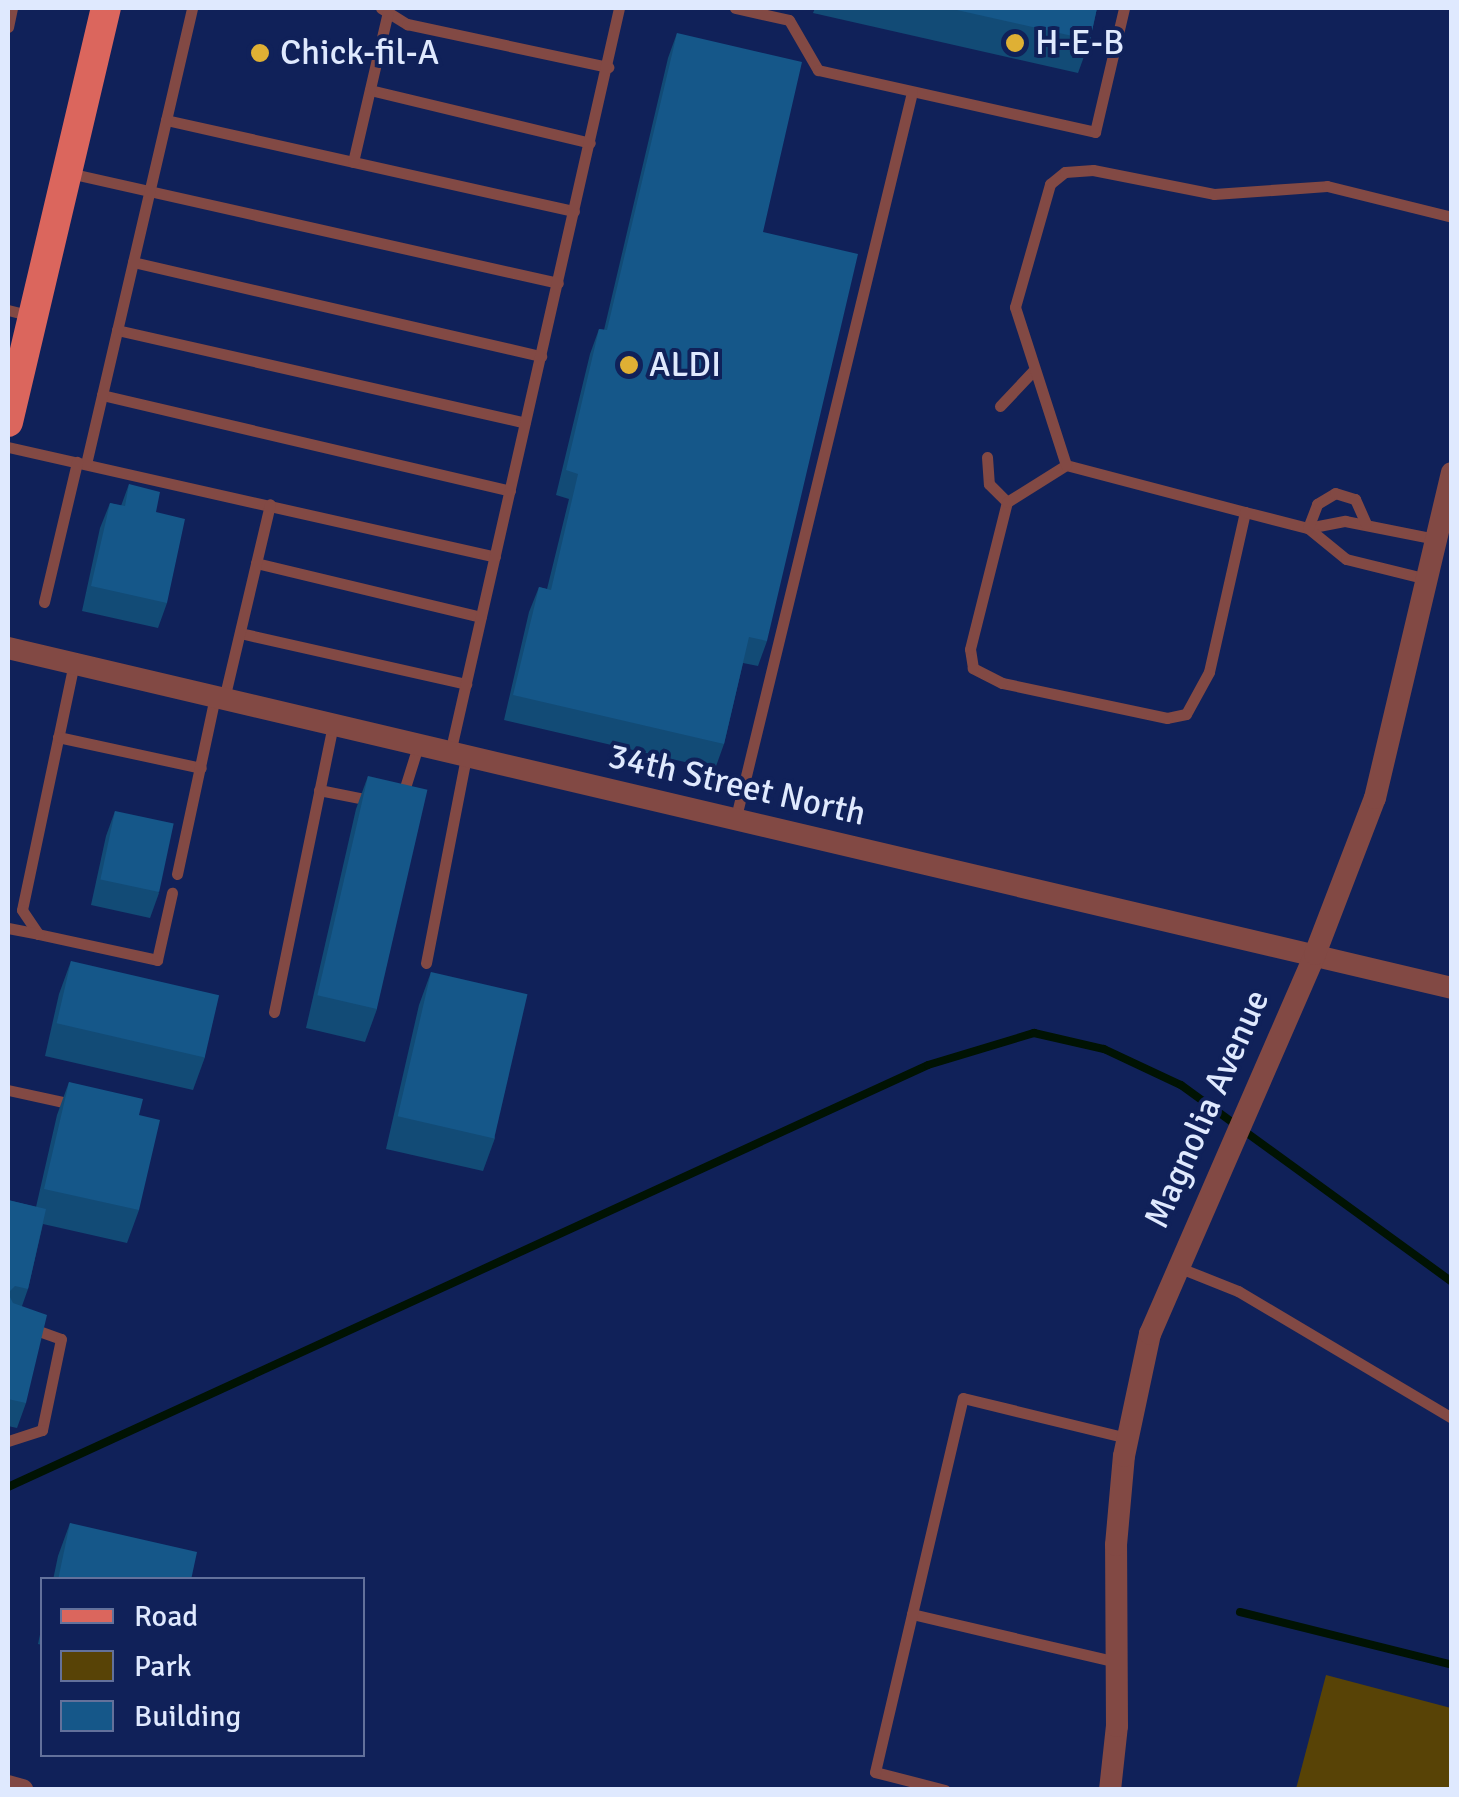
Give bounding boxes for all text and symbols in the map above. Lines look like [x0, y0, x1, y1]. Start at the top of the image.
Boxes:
place label: H-E-B [1035, 22, 1124, 64]
place label: Chick-fil-A [280, 32, 439, 74]
marker: H-E-B [1004, 32, 1026, 54]
marker: Chick-fil-A [249, 42, 271, 64]
place label: ALDI [649, 344, 721, 386]
marker: ALDI [618, 354, 640, 376]
street label: 34th Street North [604, 735, 870, 835]
street label: Magnolia Avenue [1136, 983, 1278, 1235]
legend [40, 1577, 365, 1757]
text: Road [134, 1598, 198, 1635]
text: Park [134, 1648, 192, 1685]
text: Building [134, 1698, 241, 1735]

